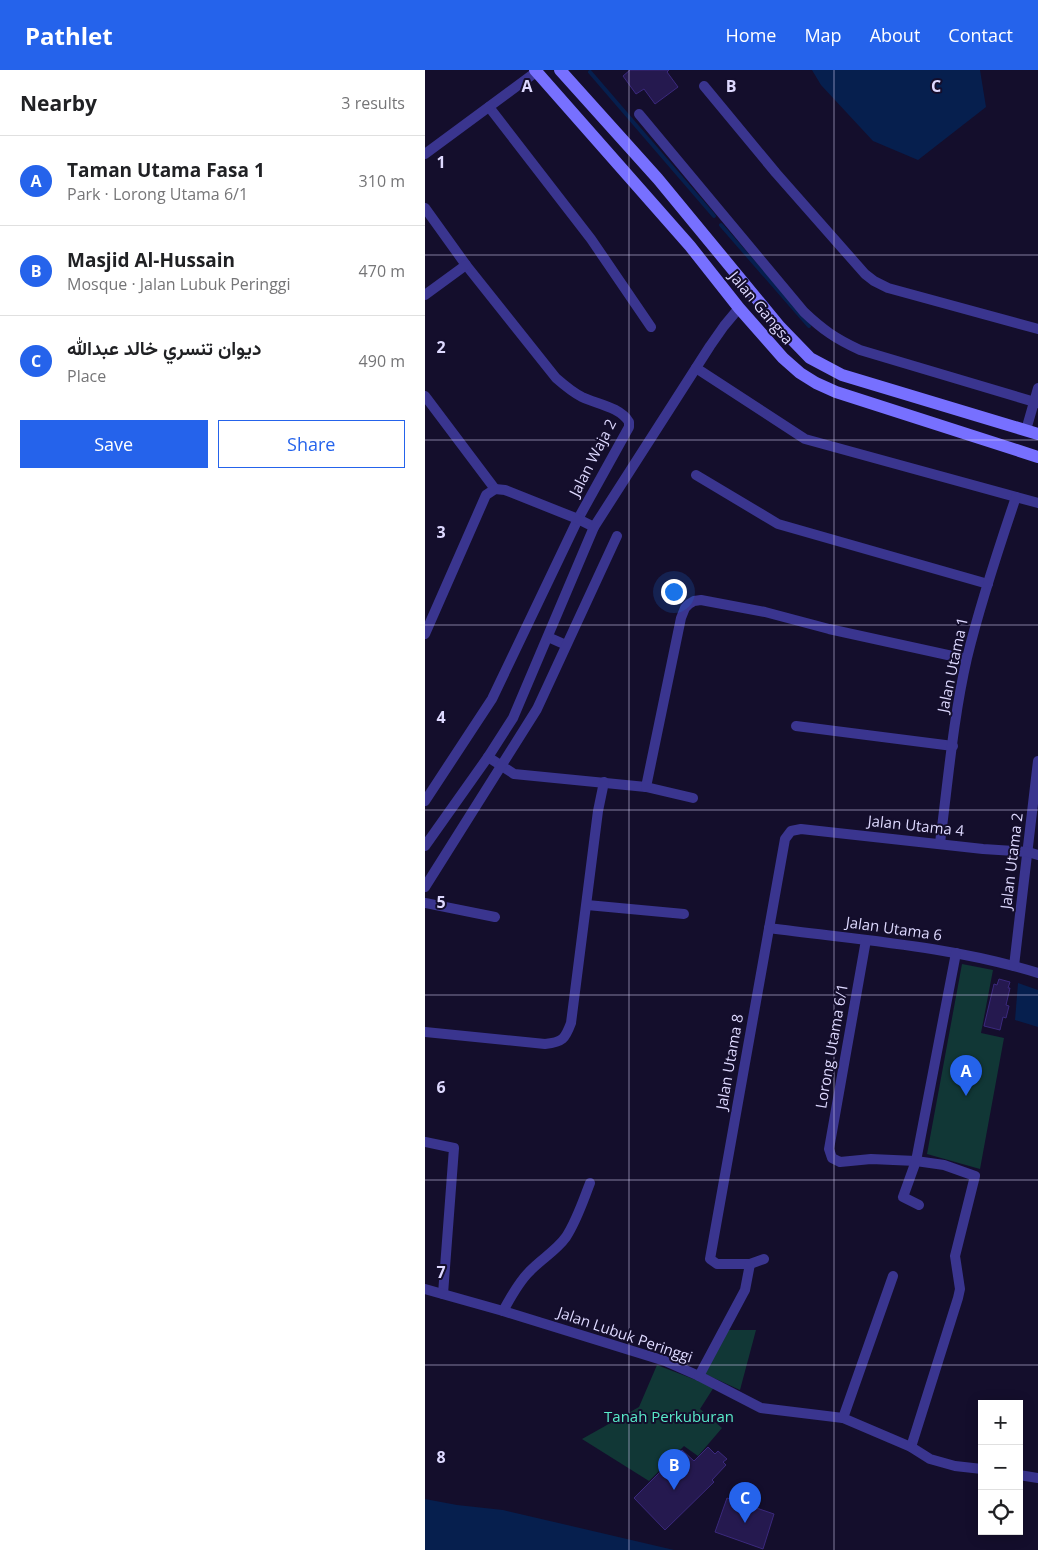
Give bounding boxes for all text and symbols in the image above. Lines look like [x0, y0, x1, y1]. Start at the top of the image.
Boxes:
text: Pathlet [25, 19, 113, 52]
text: Home [726, 23, 776, 47]
text: Map [804, 23, 842, 47]
text: About [870, 23, 920, 47]
text: Contact [948, 23, 1013, 47]
text: A [521, 75, 533, 97]
text: B [726, 75, 736, 97]
text: C [931, 75, 941, 97]
text: Nearby [20, 89, 97, 117]
text: 3 results [341, 92, 405, 114]
text: 1 [436, 151, 446, 173]
text: Taman Utama Fasa 1 [67, 157, 265, 183]
text: A [30, 170, 42, 192]
text: 310 m [359, 170, 405, 192]
text: Park · Lorong Utama 6/1 [67, 183, 248, 205]
text: Masjid Al-Hussain [67, 247, 235, 273]
text: B [31, 260, 41, 282]
text: 470 m [359, 260, 405, 282]
street label: Jalan Gangsa [724, 265, 798, 348]
text: Mosque · Jalan Lubuk Peringgi [67, 273, 291, 295]
text: دیوان تنسري خالد عبدالله [67, 335, 261, 361]
text: 2 [436, 336, 446, 358]
text: C [31, 350, 41, 372]
text: 490 m [359, 350, 405, 372]
text: Place [67, 365, 106, 387]
street label: Jalan Waja 2 [563, 415, 620, 501]
button: Save [20, 420, 208, 468]
button: Share [218, 420, 405, 468]
text: 3 [436, 521, 446, 543]
your location [661, 579, 687, 605]
street label: Jalan Utama 1 [932, 615, 972, 716]
text: 4 [436, 706, 446, 728]
street label: Jalan Utama 4 [865, 810, 966, 840]
street label: Jalan Utama 2 [995, 812, 1027, 912]
text: 5 [436, 891, 446, 913]
street label: Jalan Utama 6 [843, 911, 944, 945]
street label: Lorong Utama 6/1 [810, 982, 852, 1110]
street label: Jalan Utama 8 [710, 1012, 747, 1113]
pin: A [950, 1055, 982, 1096]
text: 6 [436, 1076, 446, 1098]
text: 7 [436, 1261, 446, 1283]
street label: Jalan Lubuk Peringgi [553, 1301, 695, 1367]
map controls [978, 1400, 1023, 1535]
button: + [978, 1400, 1023, 1445]
park label: Tanah Perkuburan [604, 1406, 734, 1426]
button: − [978, 1445, 1023, 1490]
text: 8 [436, 1446, 446, 1468]
pin: B [658, 1449, 690, 1490]
pin: C [729, 1482, 761, 1523]
button: locate [978, 1490, 1023, 1535]

